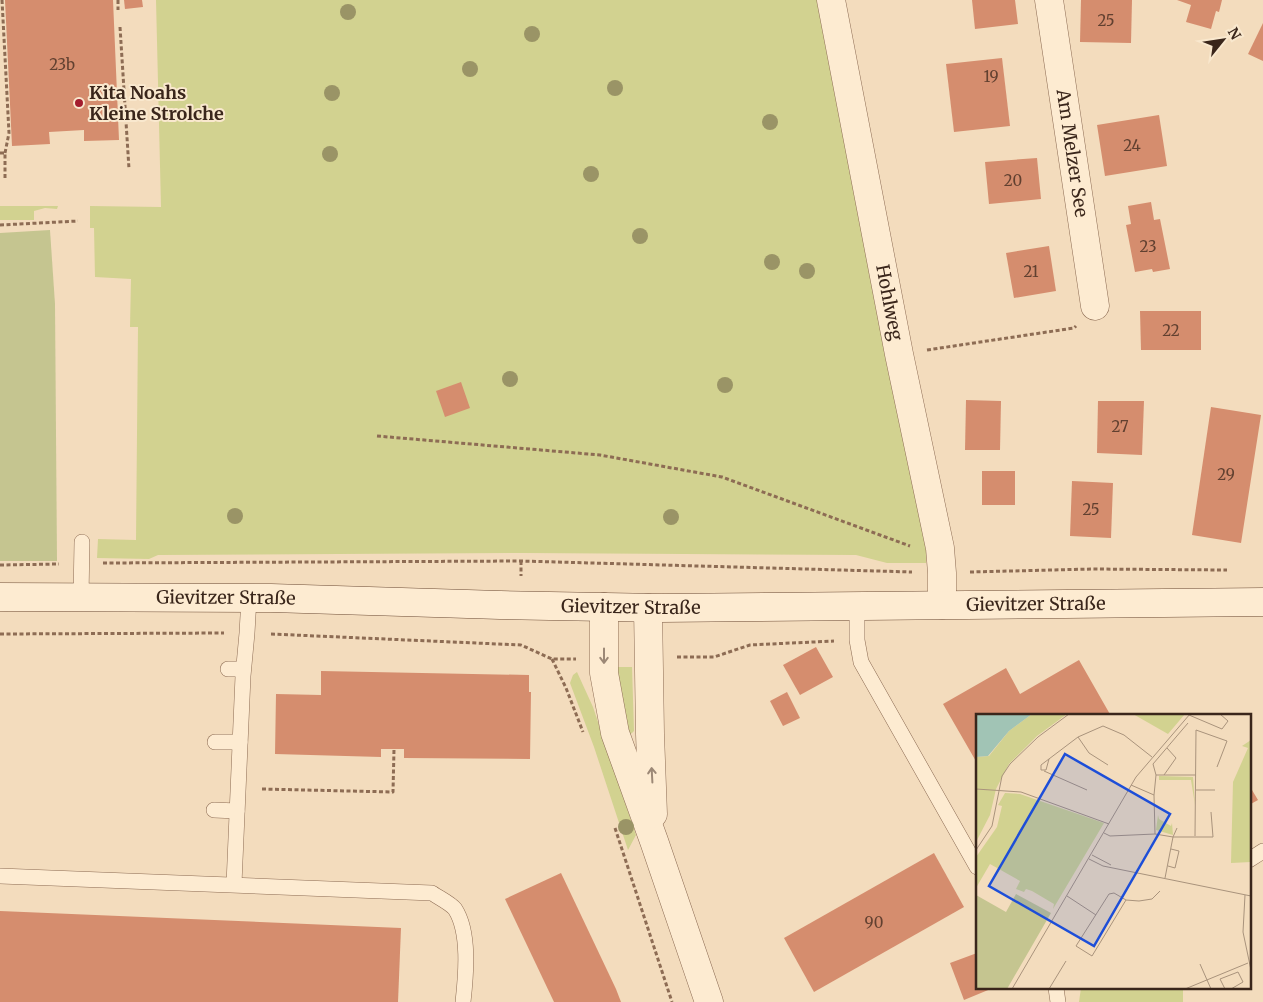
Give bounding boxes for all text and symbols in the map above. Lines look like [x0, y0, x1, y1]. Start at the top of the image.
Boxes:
house number: 25 [1097, 11, 1115, 30]
north arrow [1198, 15, 1248, 65]
text: N [1224, 24, 1245, 43]
house number: 23b [49, 55, 75, 74]
house number: 19 [983, 67, 999, 86]
place label: Kita Noahs Kleine Strolche [89, 81, 224, 125]
street label: Am Melzer See [1051, 87, 1094, 219]
marker: Kita Noahs Kleine Strolche [73, 97, 85, 109]
house number: 24 [1123, 136, 1141, 155]
house number: 20 [1004, 171, 1022, 190]
house number: 23 [1140, 237, 1156, 256]
street label: Hohlweg [871, 262, 908, 343]
house number: 21 [1023, 262, 1039, 281]
house number: 22 [1162, 321, 1180, 340]
house number: 27 [1112, 417, 1129, 436]
house number: 29 [1217, 465, 1235, 484]
house number: 25 [1082, 500, 1100, 519]
street label: Gievitzer Straße [156, 586, 296, 610]
street label: Gievitzer Straße [966, 592, 1106, 616]
street label: Gievitzer Straße [561, 594, 701, 619]
one-way arrow [599, 648, 609, 664]
inset map [976, 714, 1250, 990]
one-way arrow [647, 767, 656, 783]
house number: 90 [865, 913, 883, 932]

